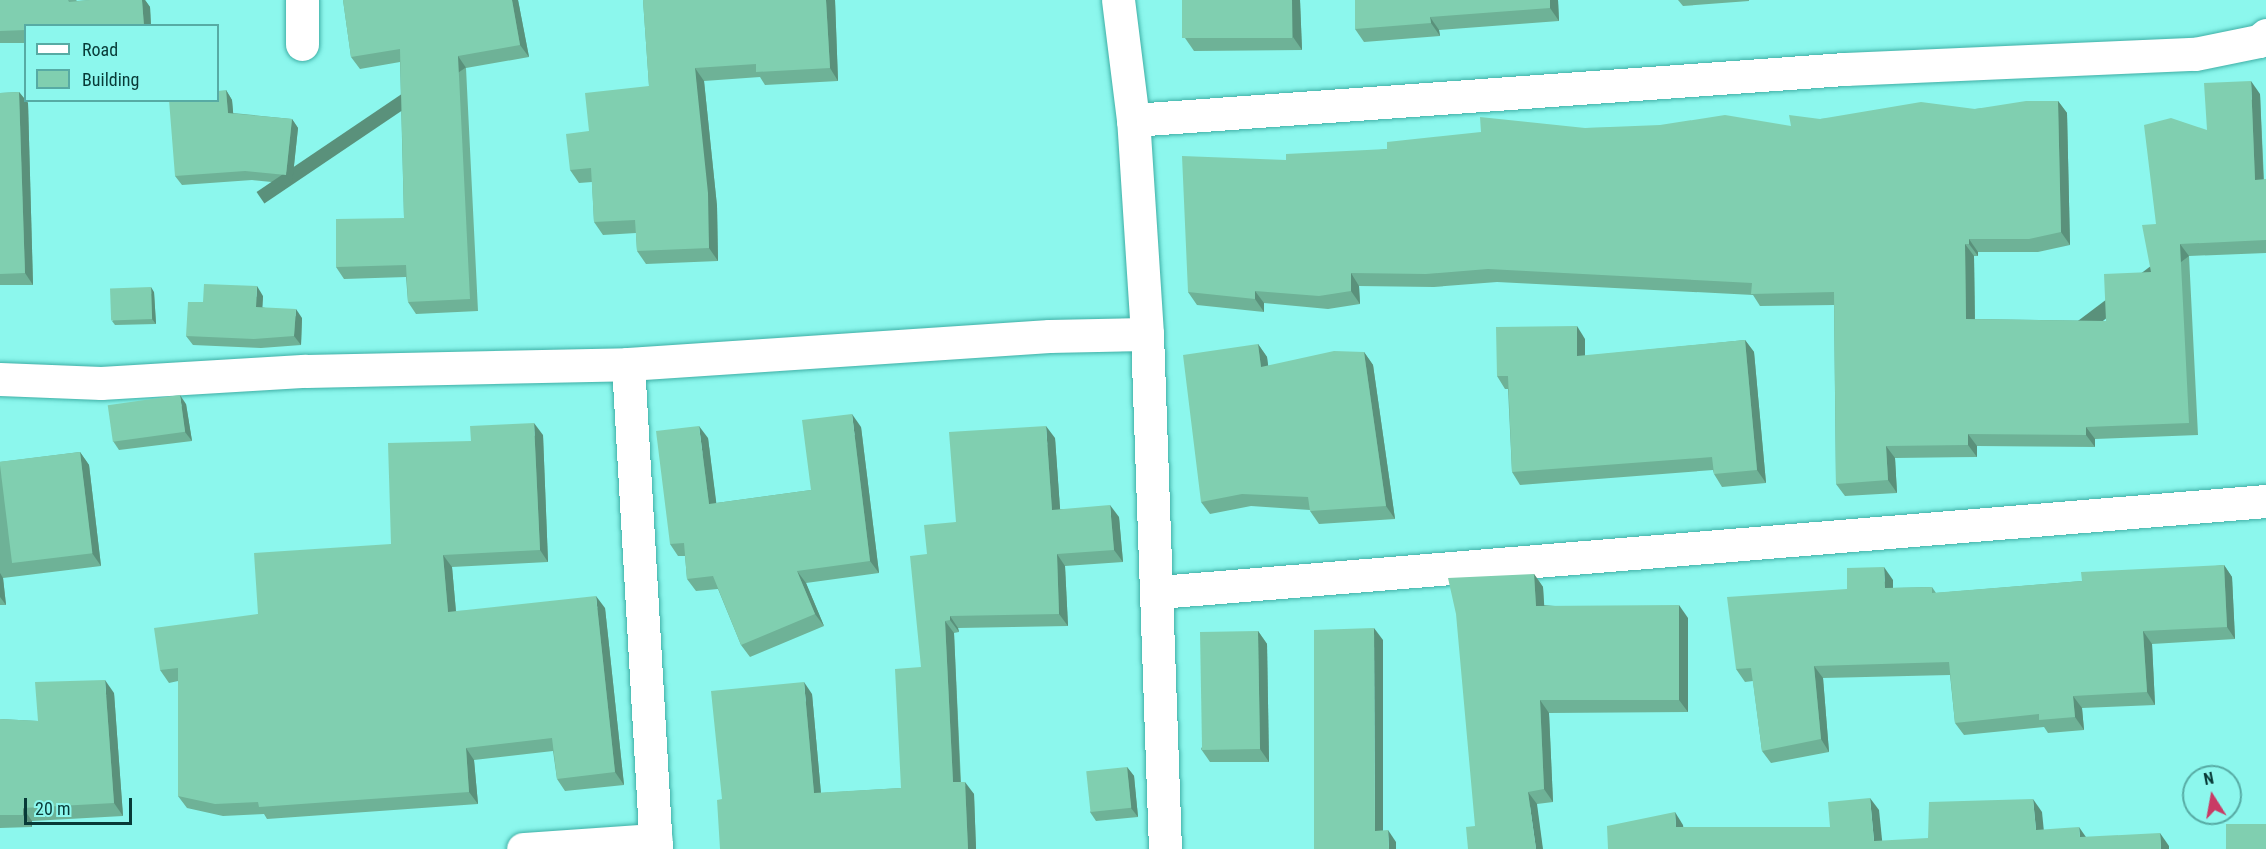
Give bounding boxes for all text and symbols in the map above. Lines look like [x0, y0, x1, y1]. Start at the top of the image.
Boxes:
legend [24, 24, 219, 102]
text: Road [82, 39, 118, 60]
text: Building [82, 69, 139, 90]
north arrow [2182, 765, 2242, 825]
text: N [2202, 769, 2215, 789]
scale bar [27, 786, 135, 824]
text: 20 m [35, 798, 70, 819]

